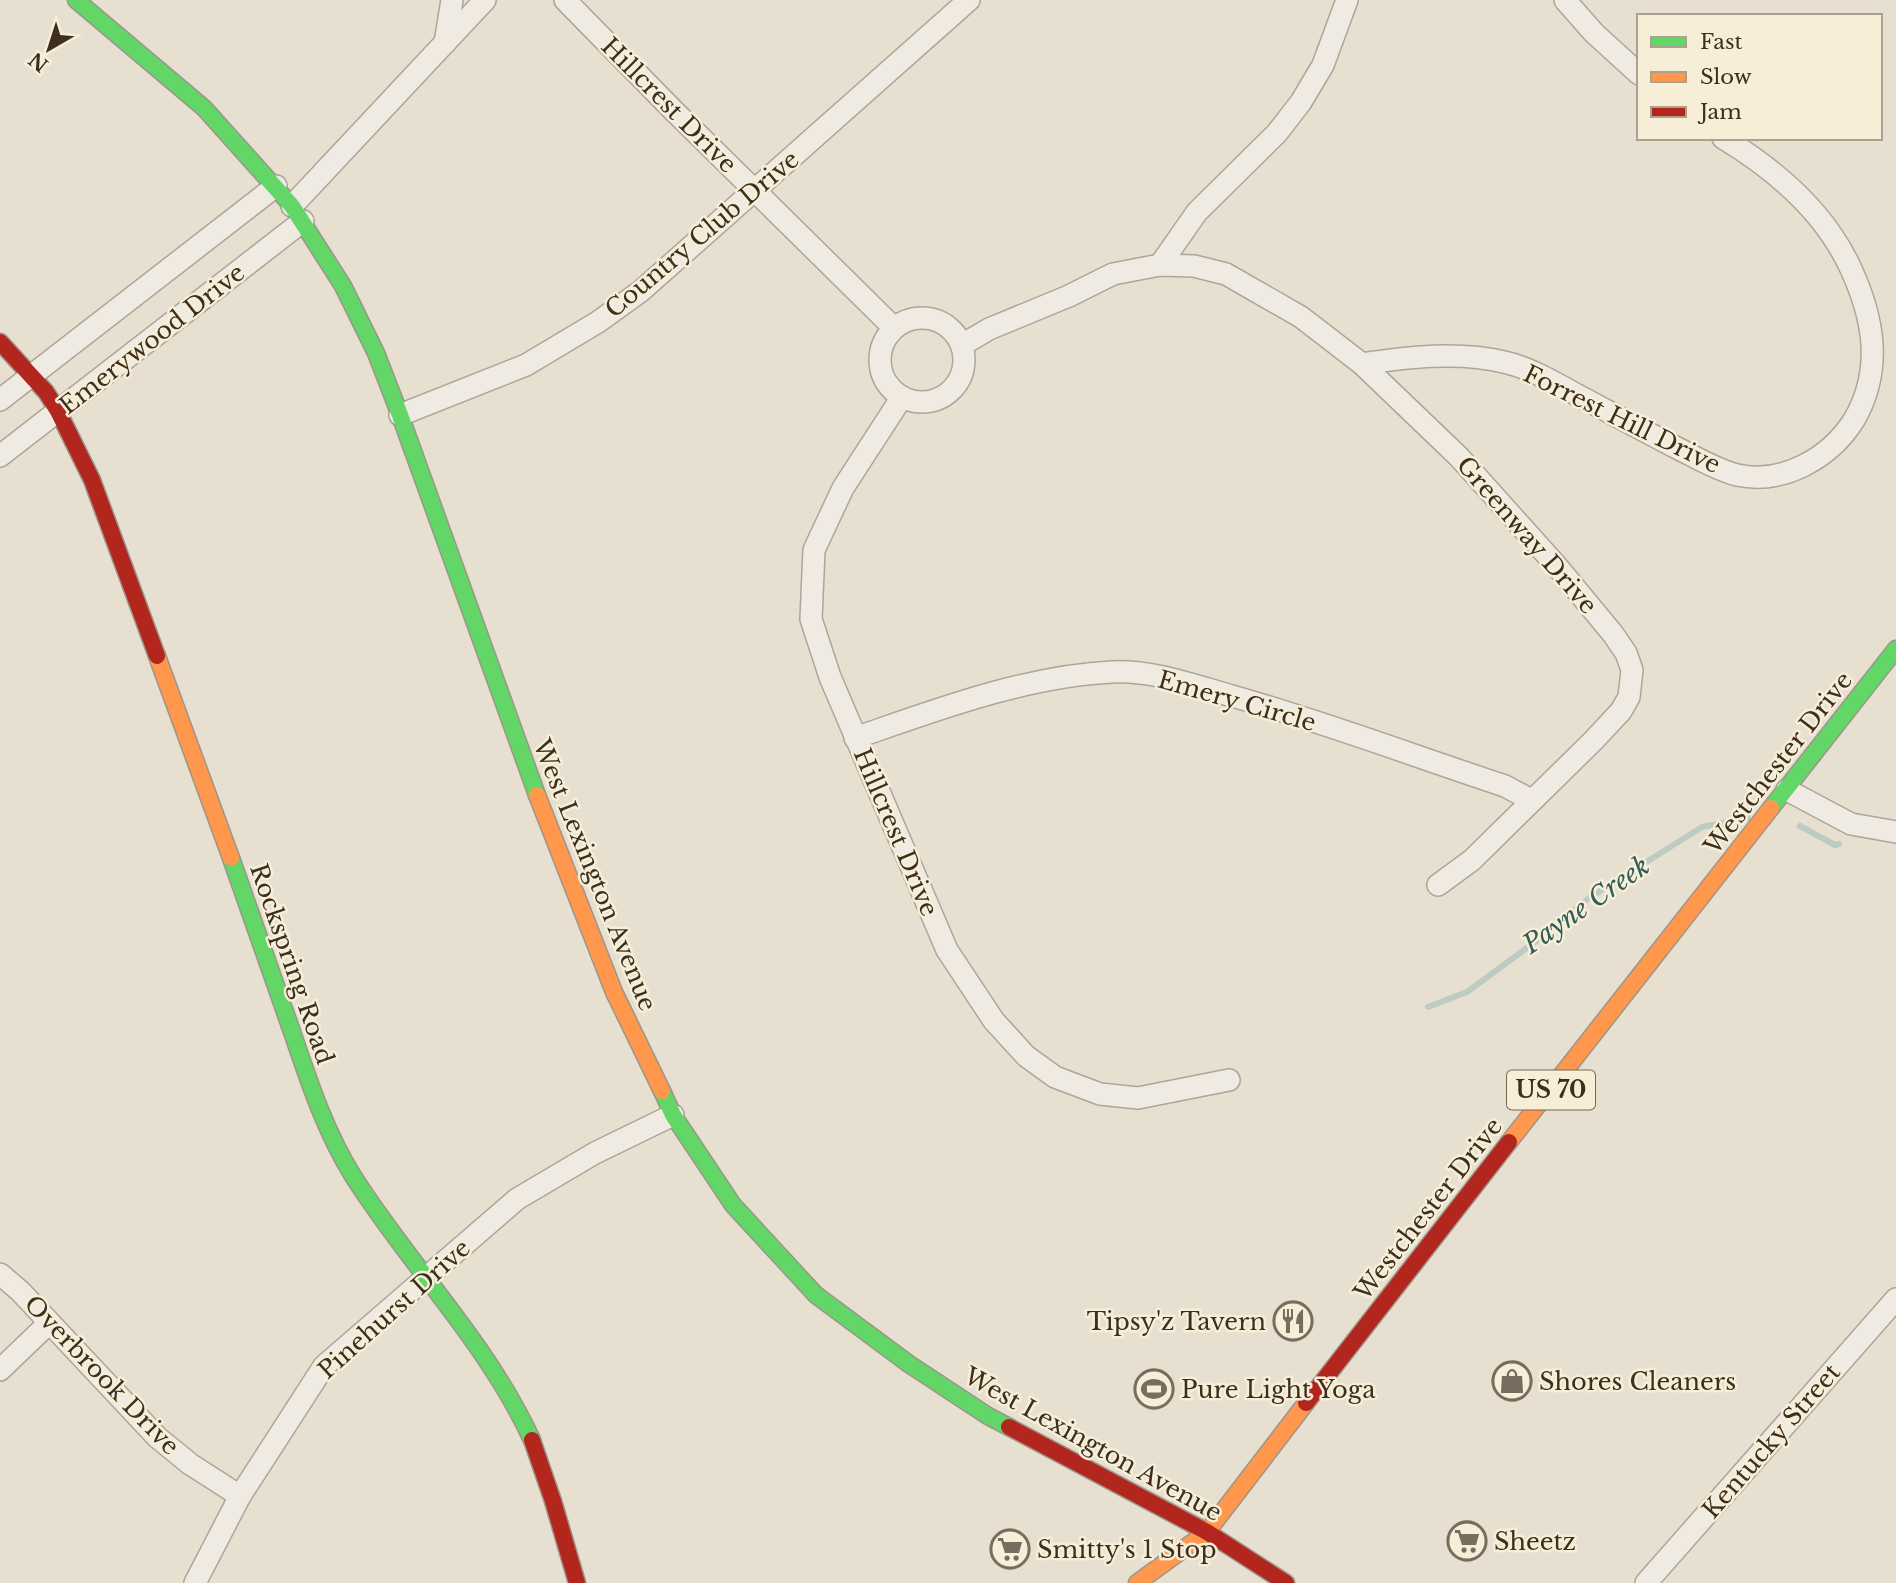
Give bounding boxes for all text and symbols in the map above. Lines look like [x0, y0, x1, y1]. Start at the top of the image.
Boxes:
north arrow [14, 14, 84, 84]
legend [1637, 14, 1882, 140]
text: Fast [1700, 29, 1742, 55]
street label: Hillcrest Drive [595, 31, 743, 179]
text: N [24, 47, 53, 76]
text: Slow [1700, 64, 1752, 90]
text: Jam [1697, 99, 1742, 125]
street label: Country Club Drive [599, 145, 805, 323]
street label: Emerywood Drive [54, 258, 250, 420]
street label: Forrest Hill Drive [1519, 359, 1725, 479]
street label: Greenway Drive [1451, 450, 1603, 620]
street label: Emery Circle [1155, 665, 1319, 737]
street label: Westchester Drive [1697, 666, 1858, 861]
street label: West Lexington Avenue [527, 734, 663, 1015]
street label: Hillcrest Drive [848, 744, 944, 920]
water label: Payne Creek [1516, 850, 1656, 961]
street label: Rockspring Road [244, 860, 340, 1068]
road number: US 70 [1507, 1070, 1595, 1110]
street label: Westchester Drive [1347, 1112, 1508, 1307]
street label: Pinehurst Drive [312, 1233, 476, 1385]
street label: Overbrook Drive [19, 1289, 185, 1461]
restaurant icon: Tipsy'z Tavern [1272, 1300, 1314, 1342]
place label: Tipsy'z Tavern [1087, 1307, 1266, 1336]
street label: Kentucky Street [1696, 1358, 1846, 1524]
street label: West Lexington Avenue [958, 1360, 1227, 1527]
shop icon: Shores Cleaners [1491, 1360, 1533, 1402]
place label: Shores Cleaners [1539, 1367, 1736, 1396]
sports icon: Pure Light Yoga [1133, 1368, 1175, 1410]
place label: Pure Light Yoga [1181, 1375, 1376, 1404]
supermarket icon: Sheetz [1446, 1520, 1488, 1562]
place label: Sheetz [1494, 1527, 1576, 1556]
supermarket icon: Smitty's 1 Stop [989, 1528, 1031, 1570]
place label: Smitty's 1 Stop [1037, 1535, 1217, 1564]

